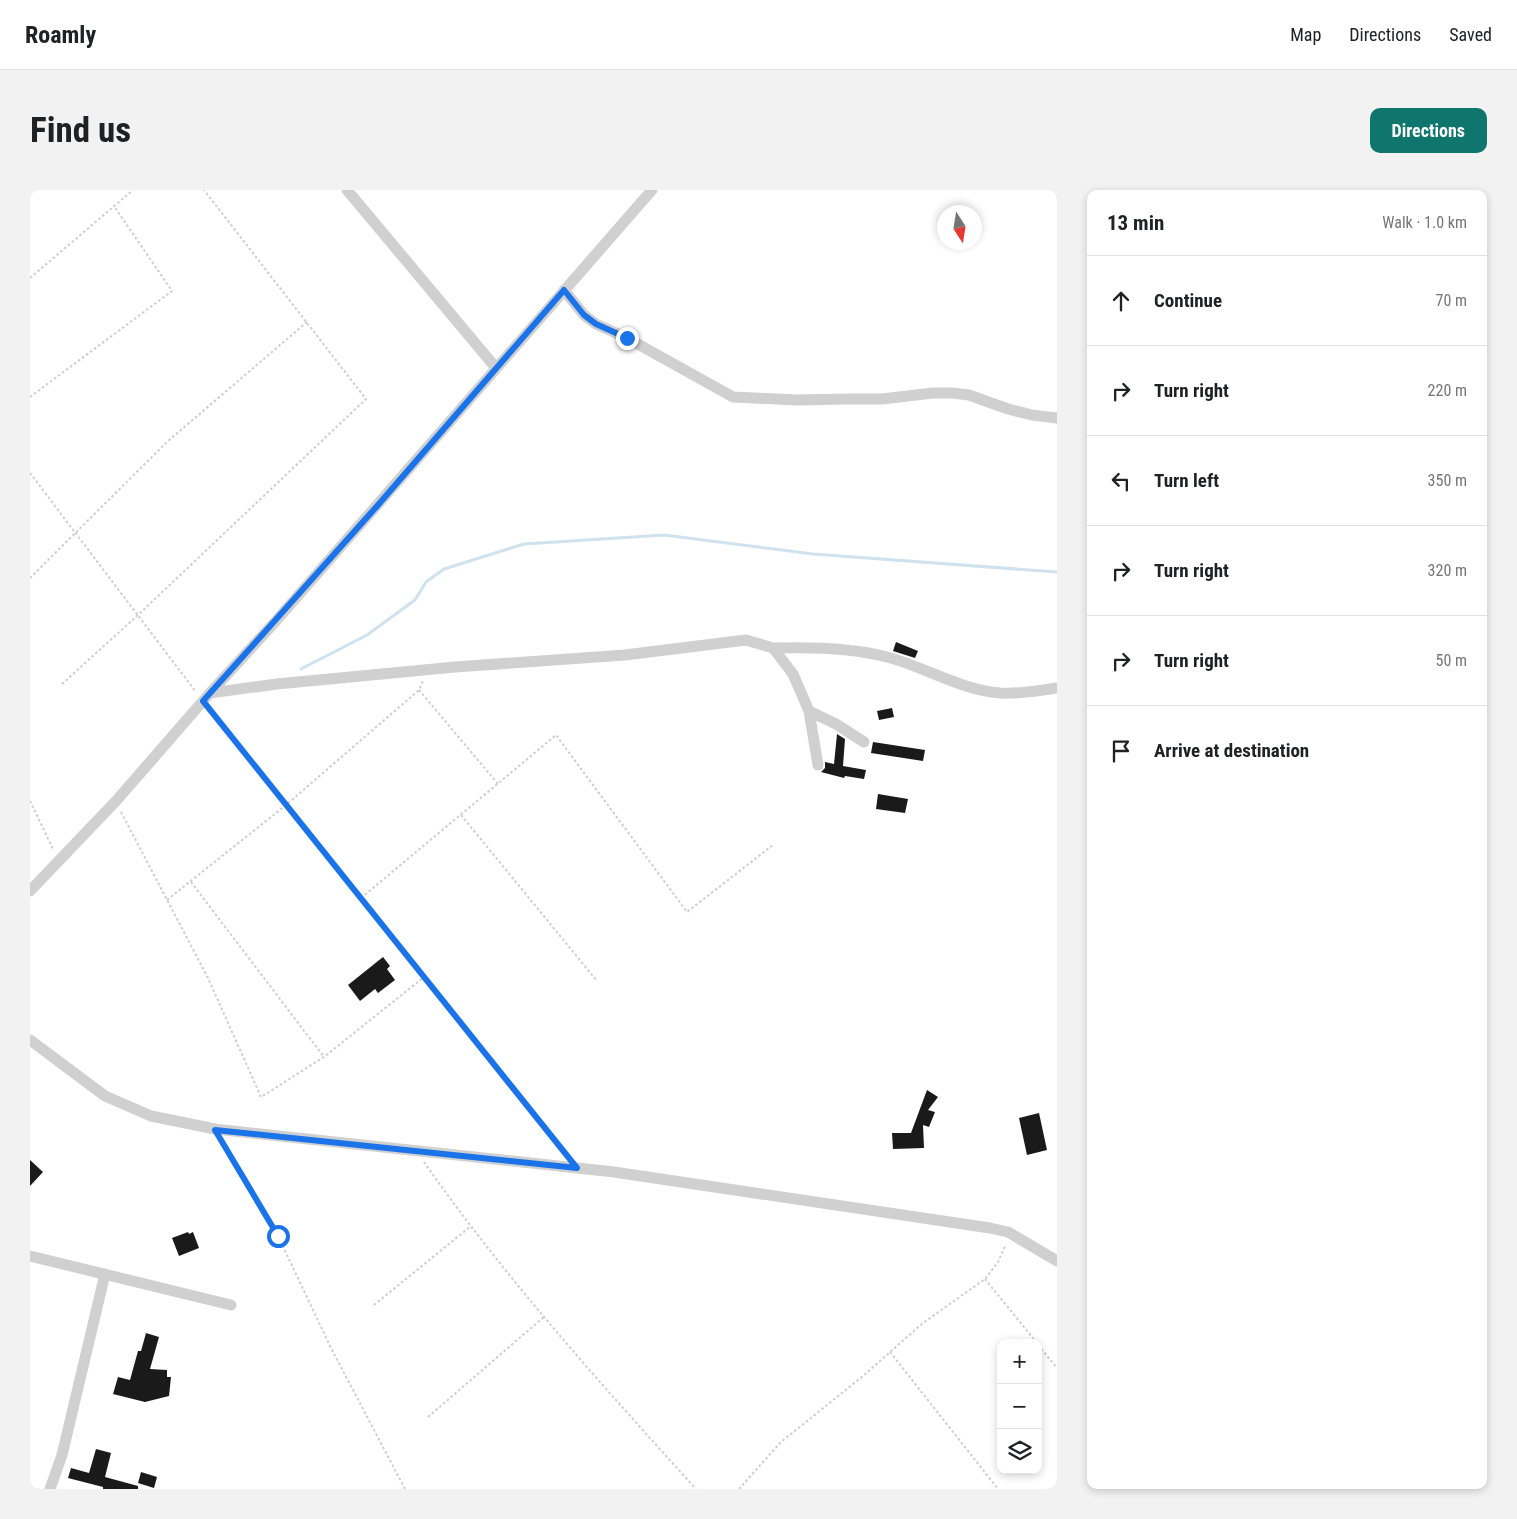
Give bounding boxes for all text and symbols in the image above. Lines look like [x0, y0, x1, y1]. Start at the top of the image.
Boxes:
text: Roamly [25, 21, 96, 49]
text: Map [1290, 24, 1321, 45]
text: Directions [1349, 24, 1421, 45]
text: Saved [1449, 24, 1492, 45]
button: Directions [1370, 108, 1487, 153]
text: Find us [30, 110, 131, 151]
north arrow [937, 205, 982, 250]
text: 13 min [1107, 211, 1164, 235]
text: Walk · 1.0 km [1382, 213, 1467, 232]
icon: ahead [1107, 287, 1135, 315]
text: Continue [1154, 289, 1222, 312]
text: 70 m [1435, 291, 1467, 310]
route end [616, 327, 639, 350]
icon: right [1107, 377, 1135, 405]
text: Turn right [1154, 379, 1229, 402]
text: 220 m [1428, 381, 1467, 400]
icon: left [1107, 467, 1135, 495]
text: Turn left [1154, 469, 1219, 492]
text: 350 m [1428, 471, 1467, 490]
icon: right [1107, 557, 1135, 585]
text: Turn right [1154, 559, 1229, 582]
text: 320 m [1428, 561, 1467, 580]
icon: right [1107, 647, 1135, 675]
text: Turn right [1154, 649, 1229, 672]
text: 50 m [1435, 651, 1467, 670]
icon: arrive [1107, 737, 1135, 765]
text: Arrive at destination [1154, 739, 1309, 762]
route start [267, 1225, 290, 1248]
map controls [997, 1339, 1042, 1474]
button: + [997, 1339, 1042, 1384]
button: − [997, 1384, 1042, 1429]
button: layers [997, 1429, 1042, 1474]

